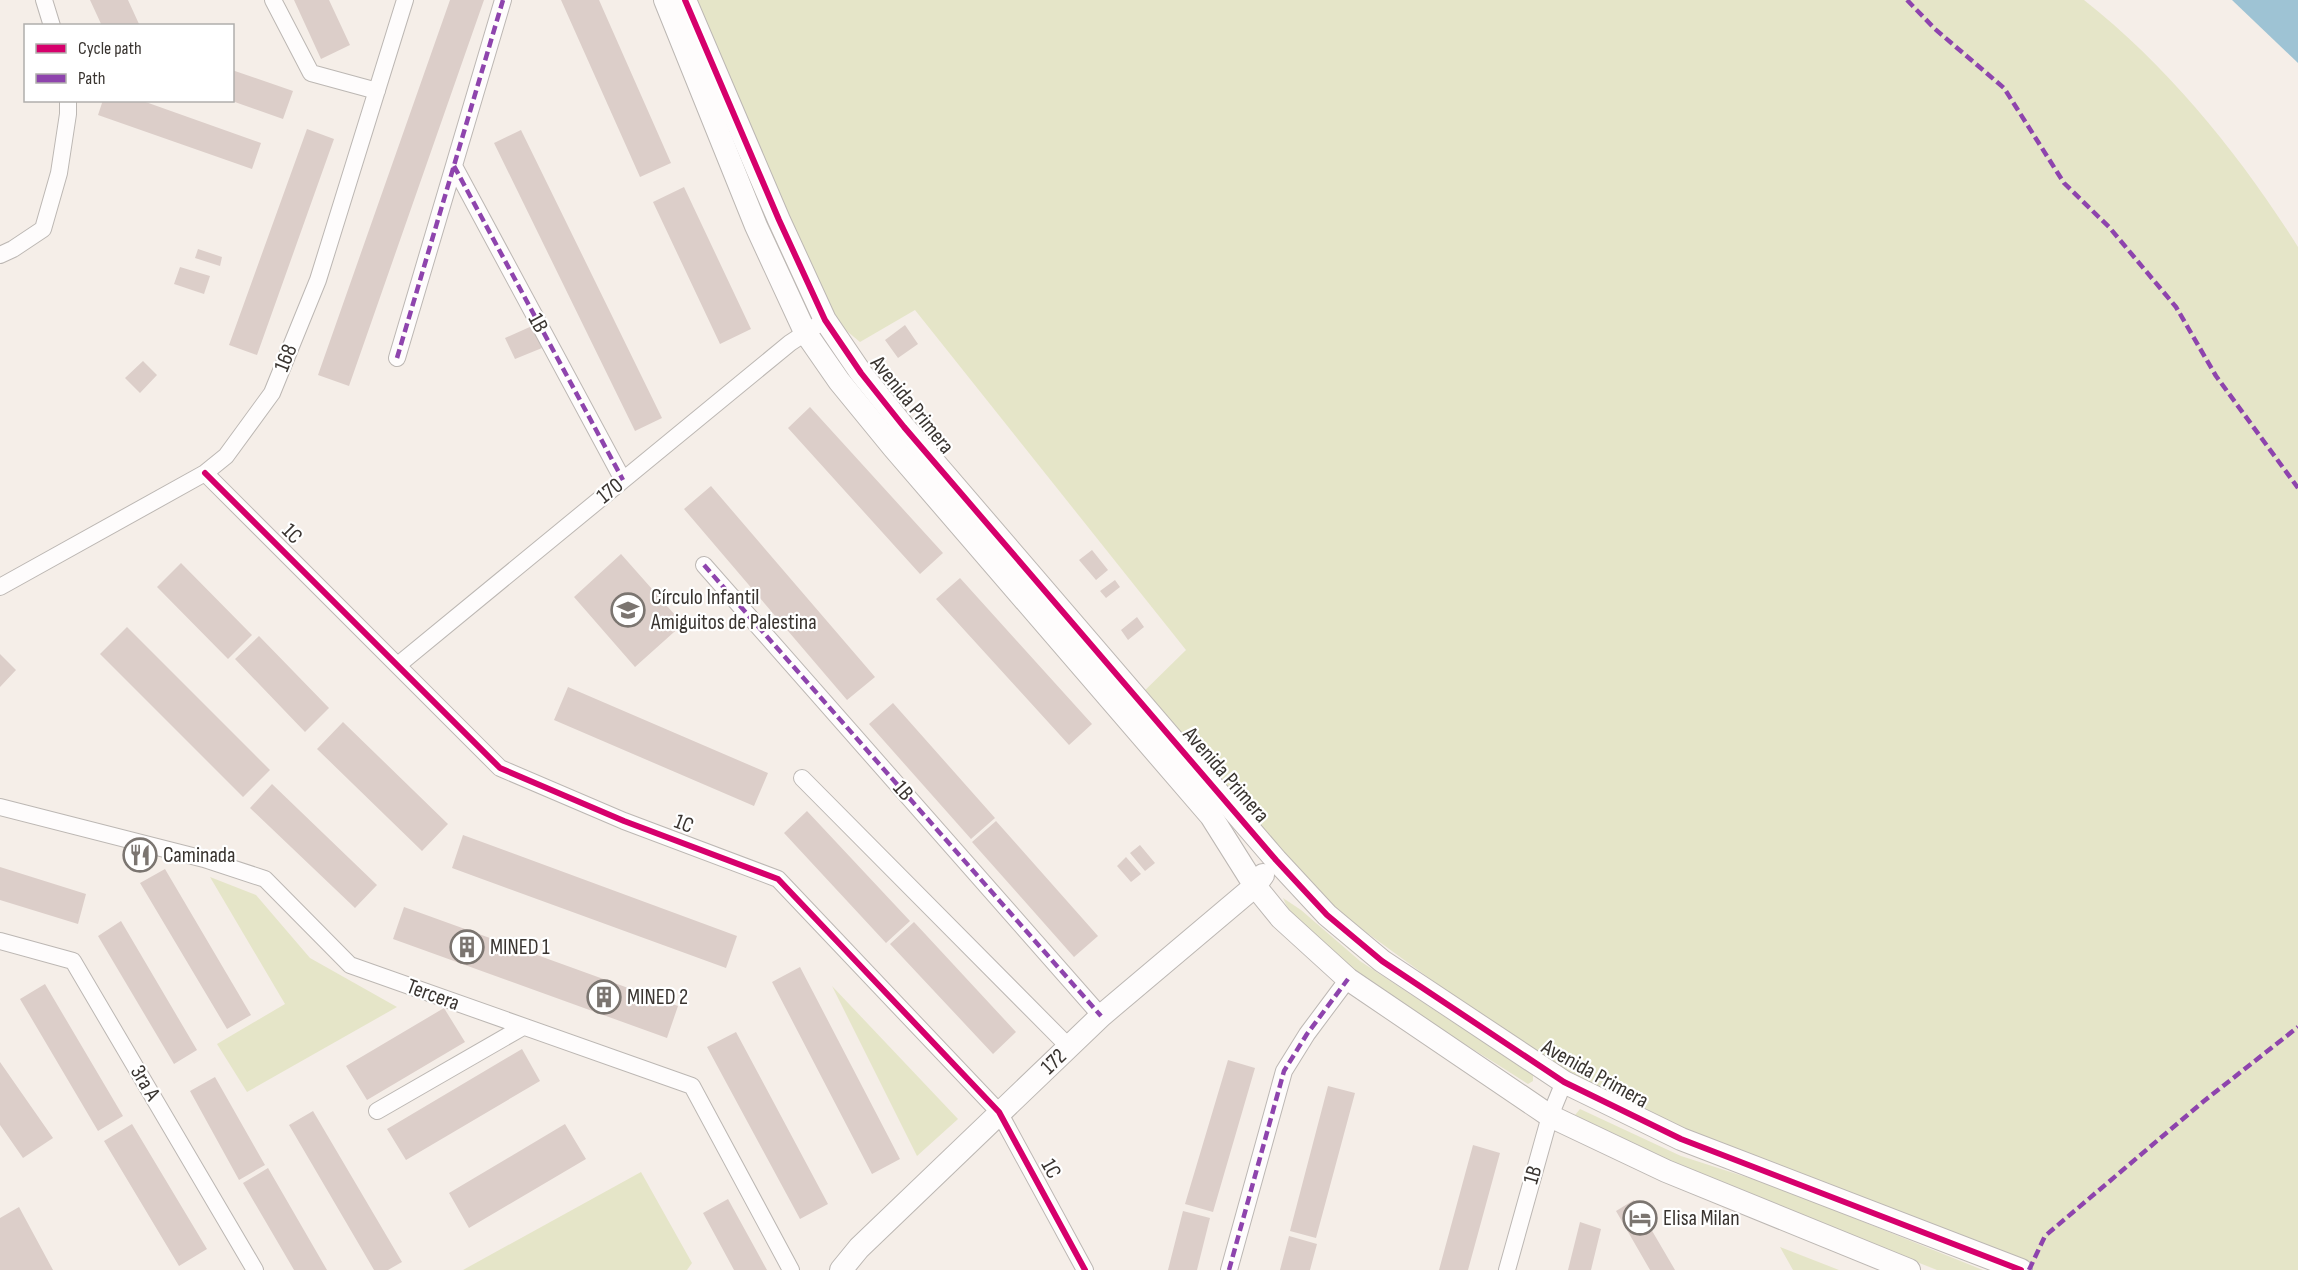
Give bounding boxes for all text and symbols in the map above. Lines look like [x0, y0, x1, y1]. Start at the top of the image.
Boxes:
legend [24, 24, 234, 102]
text: Cycle path [78, 38, 142, 59]
text: Path [78, 68, 106, 89]
street label: 1B [522, 309, 554, 337]
street label: 168 [268, 340, 304, 376]
street label: Avenida Primera [864, 350, 960, 459]
street label: 170 [591, 472, 629, 510]
street label: 1C [276, 518, 308, 550]
place label: Círculo Infantil Amiguitos de Palestina [650, 584, 817, 636]
school or university icon: Círculo Infantil Amiguitos de Palestina [610, 592, 646, 628]
street label: Avenida Primera [1176, 721, 1275, 828]
street label: 1B [887, 775, 919, 807]
street label: 1C [671, 808, 697, 840]
restaurant icon: Caminada [122, 837, 158, 873]
place label: Caminada [163, 842, 236, 869]
building icon: MINED 1 [449, 929, 485, 965]
place label: MINED 1 [490, 934, 550, 961]
street label: Tercera [403, 973, 463, 1017]
building icon: MINED 2 [586, 979, 622, 1015]
place label: MINED 2 [627, 984, 688, 1011]
street label: Avenida Primera [1536, 1033, 1653, 1114]
street label: 172 [1035, 1043, 1072, 1080]
street label: 3ra A [124, 1060, 166, 1106]
street label: 1C [1035, 1154, 1067, 1184]
street label: 1B [1518, 1163, 1548, 1187]
hotel icon: Elisa Milan [1622, 1200, 1658, 1236]
place label: Elisa Milan [1663, 1205, 1740, 1232]

